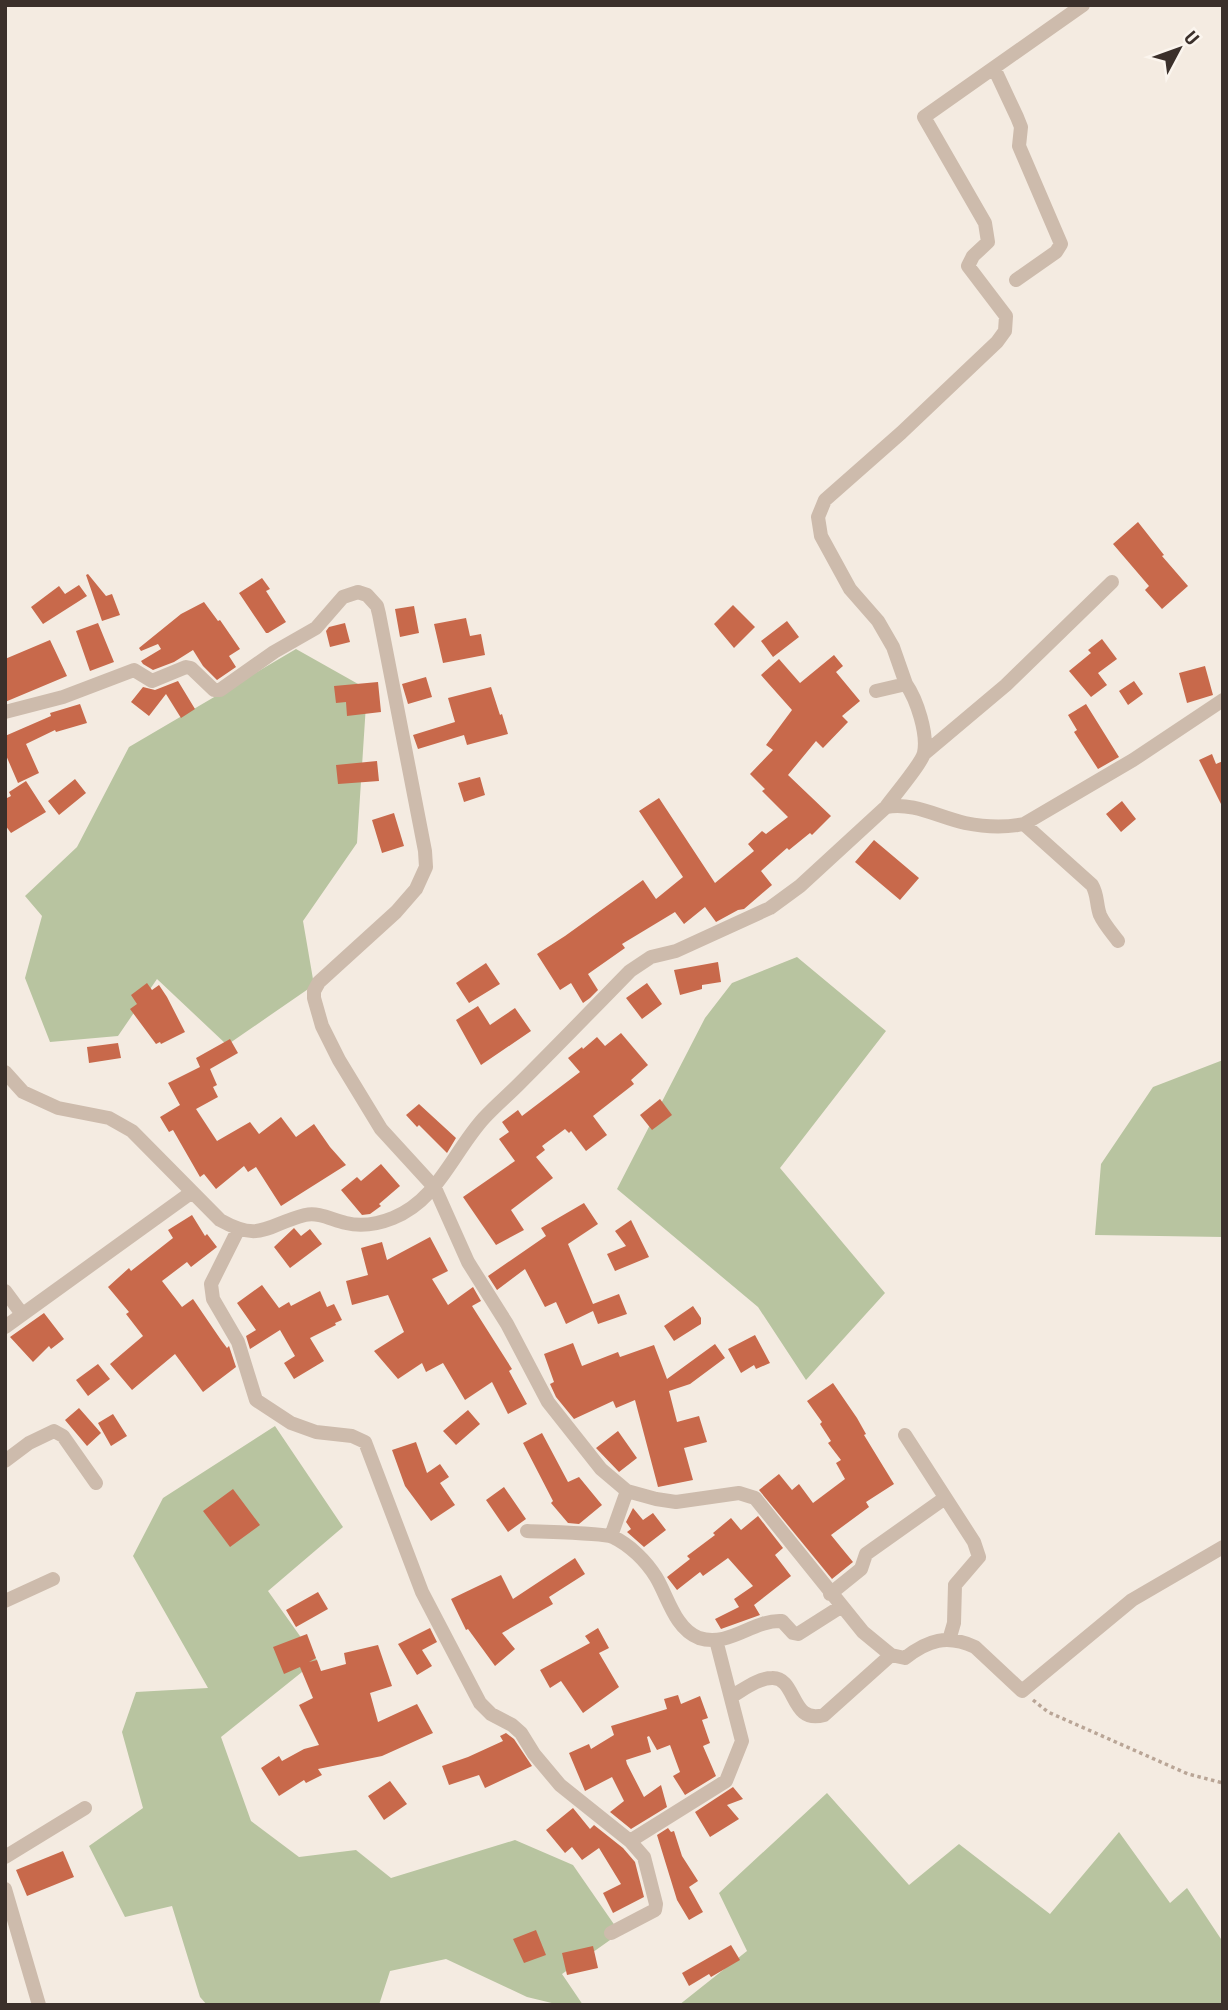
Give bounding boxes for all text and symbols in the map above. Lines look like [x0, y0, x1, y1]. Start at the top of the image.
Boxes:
north arrow [1144, 14, 1214, 84]
text: U [1179, 27, 1204, 50]

